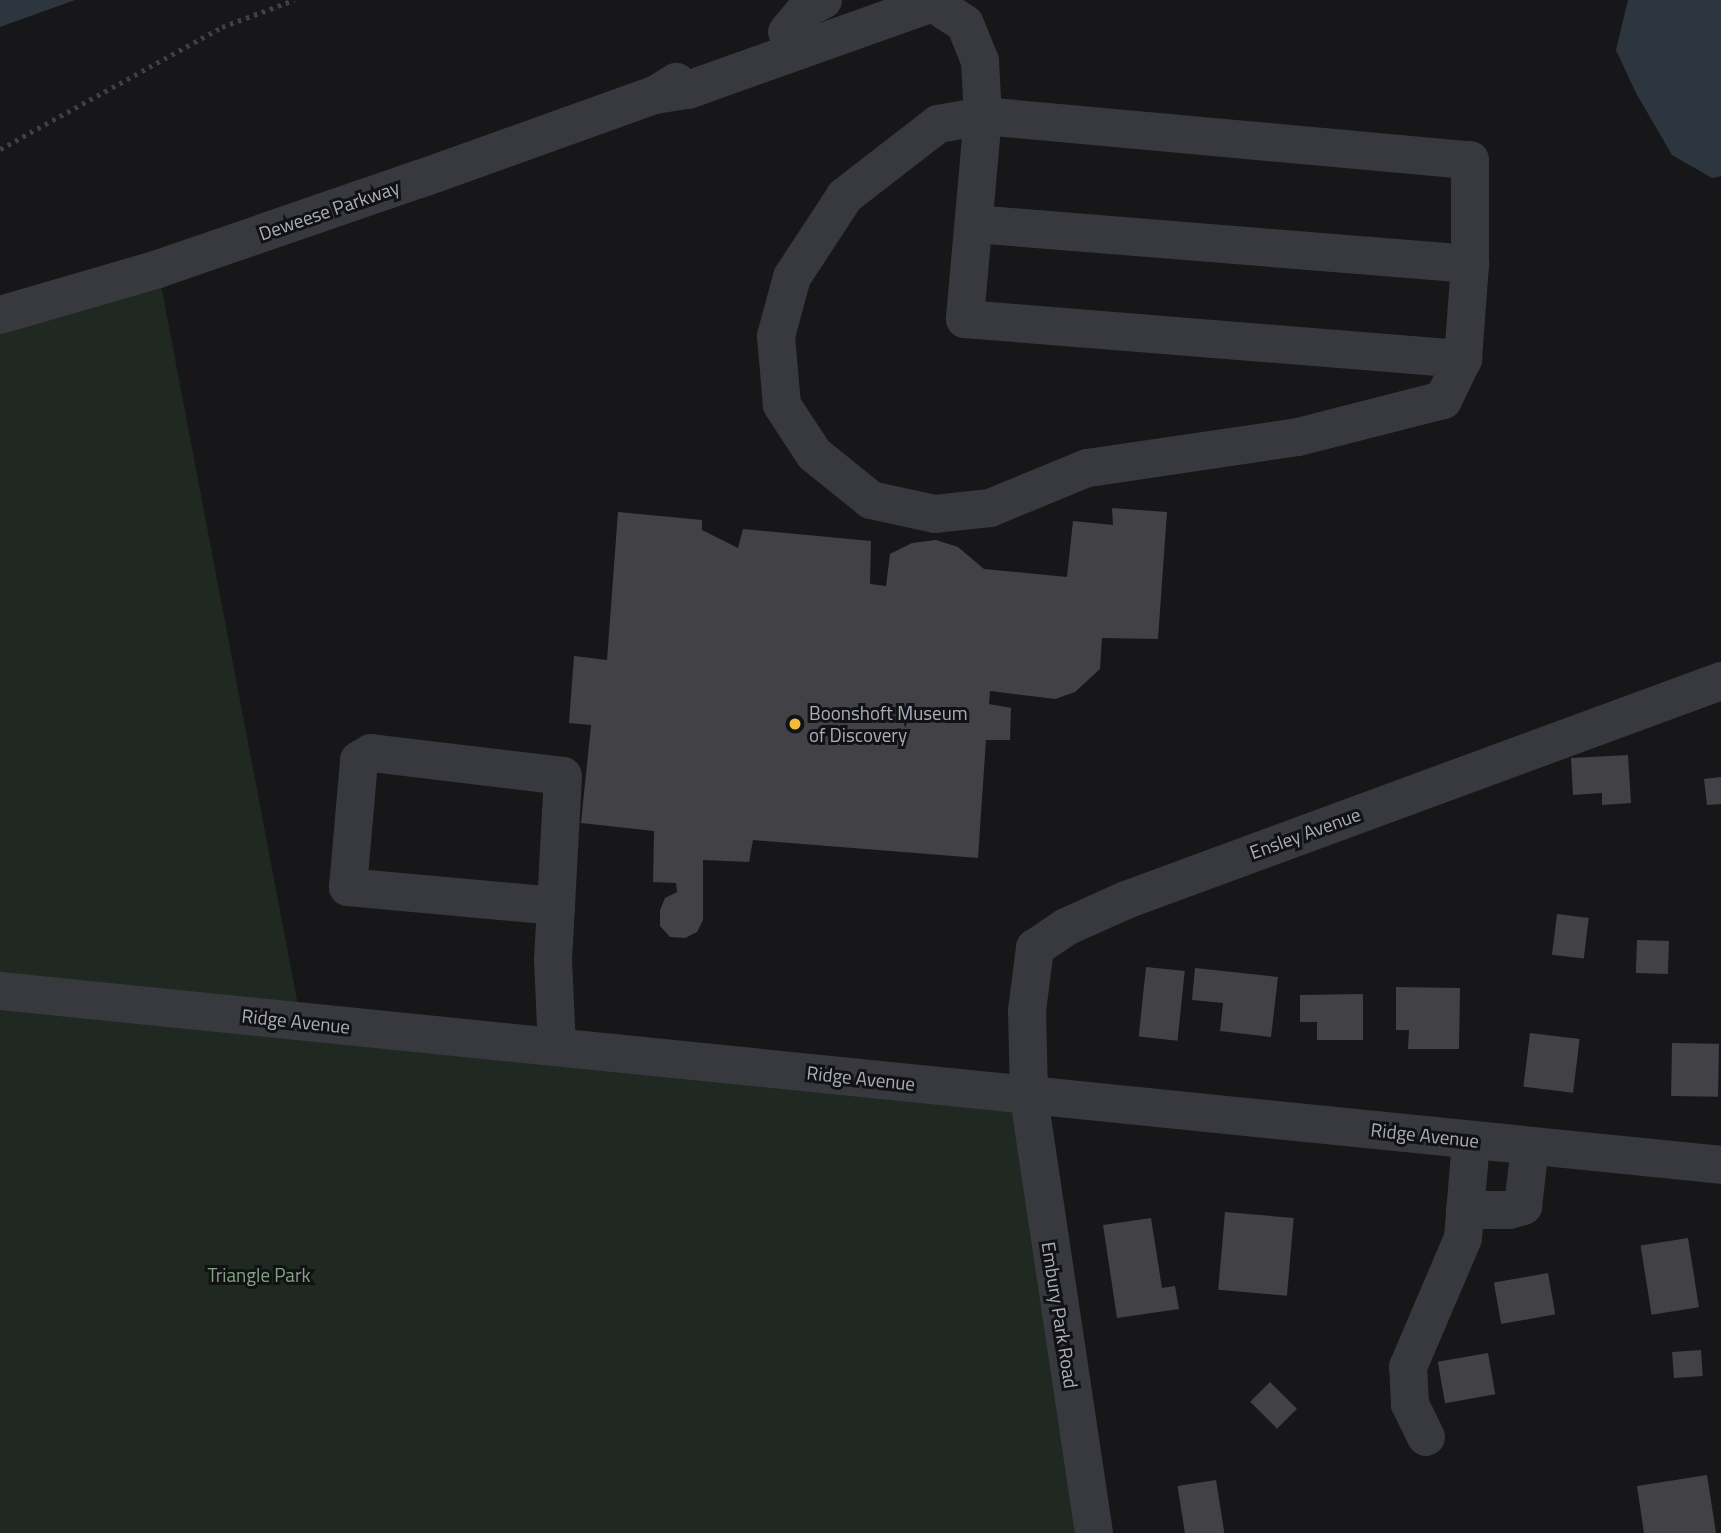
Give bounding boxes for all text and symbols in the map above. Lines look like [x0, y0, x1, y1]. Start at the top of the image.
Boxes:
street label: Deweese Parkway [256, 175, 402, 245]
place label: Boonshoft Museum of Discovery [809, 702, 968, 746]
marker: Boonshoft Museum of Discovery [787, 716, 803, 732]
street label: Ensley Avenue [1247, 802, 1363, 864]
street label: Ridge Avenue [241, 1004, 351, 1038]
street label: Ridge Avenue [806, 1061, 916, 1095]
street label: Ridge Avenue [1370, 1118, 1480, 1152]
street label: Embury Park Road [1037, 1240, 1083, 1390]
park label: Triangle Park [207, 1264, 311, 1286]

